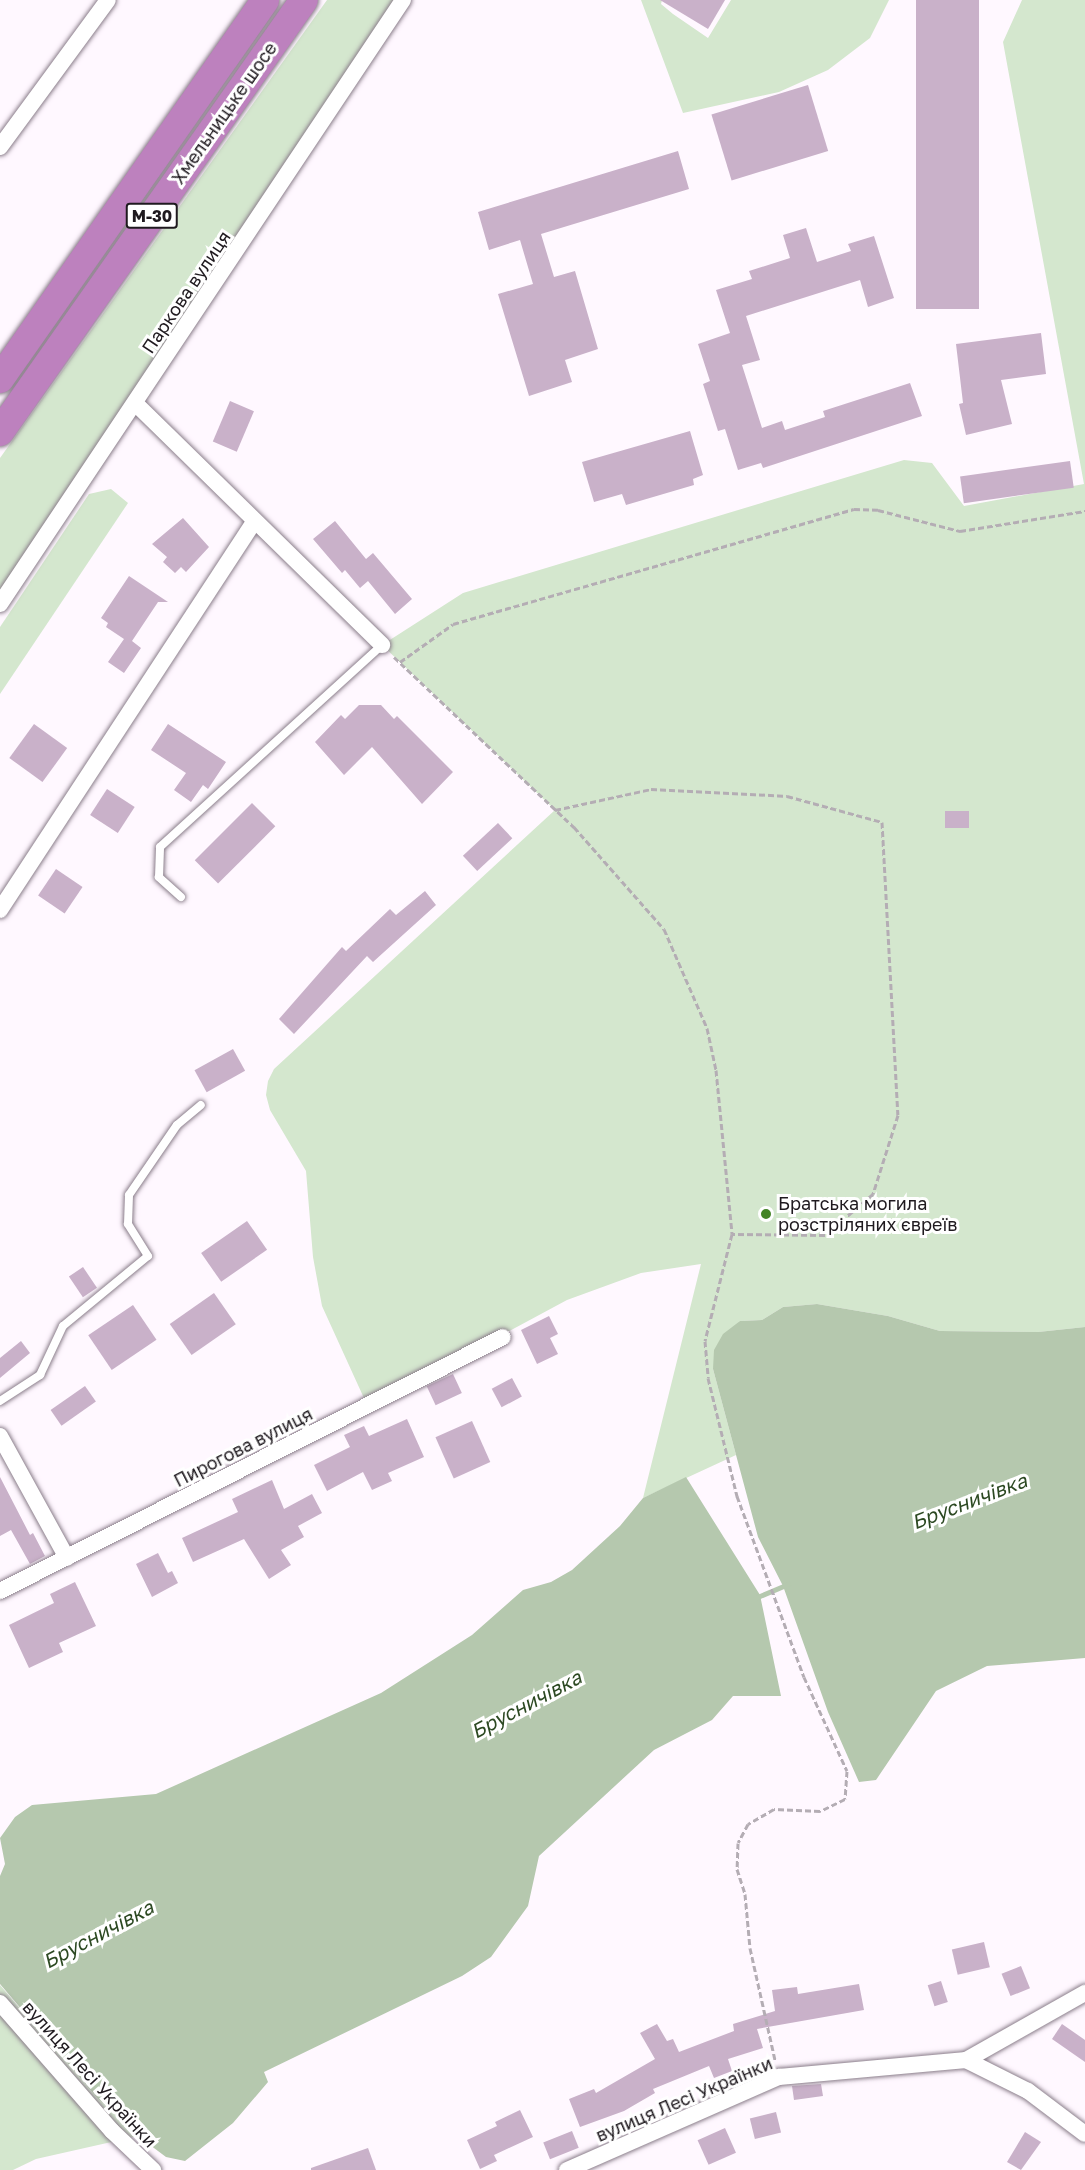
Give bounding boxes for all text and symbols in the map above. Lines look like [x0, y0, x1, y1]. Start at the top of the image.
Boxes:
street label: Хмельницьке шосе [167, 38, 281, 188]
road number: М-30 [125, 203, 179, 229]
street label: Паркова вулиця [137, 227, 235, 357]
place label: Братська могила розстріляних євреїв [778, 1193, 957, 1236]
marker: Братська могила розстріляних євреїв [759, 1207, 773, 1221]
street label: Пирогова вулиця [170, 1403, 316, 1491]
water label: Брусничівка [908, 1468, 1030, 1534]
water label: Брусничівка [467, 1665, 585, 1743]
water label: Брусничівка [39, 1895, 157, 1973]
street label: вулиця Лесі Українки [19, 1996, 161, 2152]
street label: вулиця Лесі Українки [592, 2052, 776, 2146]

